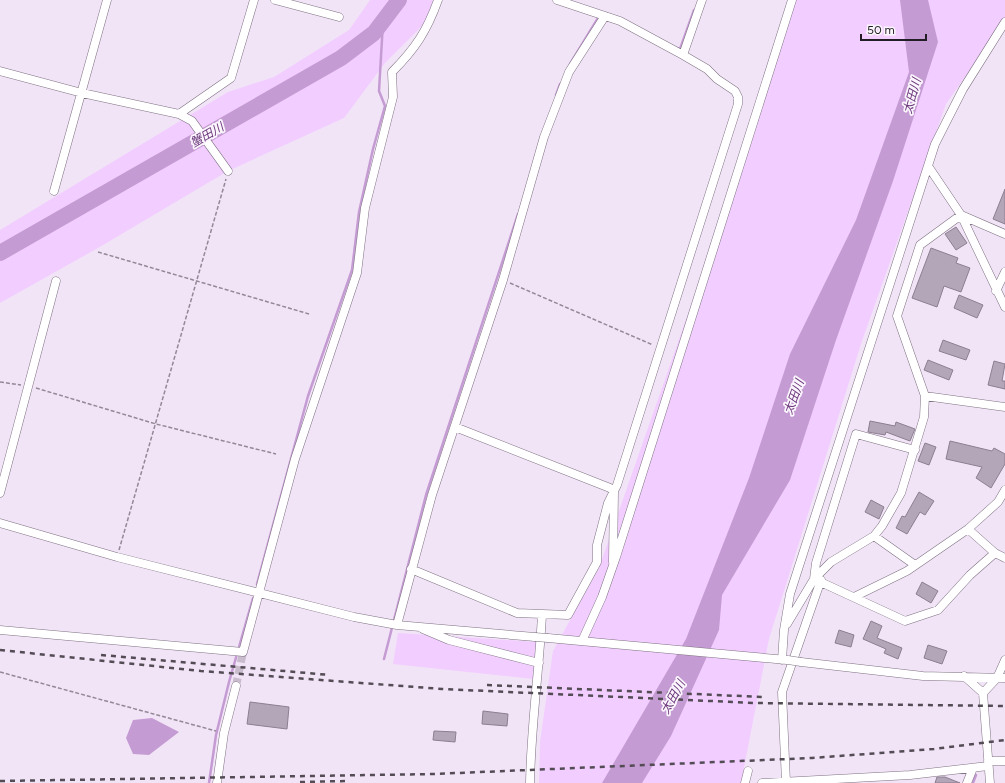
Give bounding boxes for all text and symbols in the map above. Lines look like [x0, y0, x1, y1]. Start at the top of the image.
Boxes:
scale bar [861, 16, 926, 42]
text: 50 m [867, 23, 895, 37]
water label: 太田川 [900, 75, 924, 115]
water label: 蟹田川 [188, 119, 228, 150]
water label: 太田川 [781, 376, 807, 416]
water label: 太田川 [658, 676, 689, 716]

